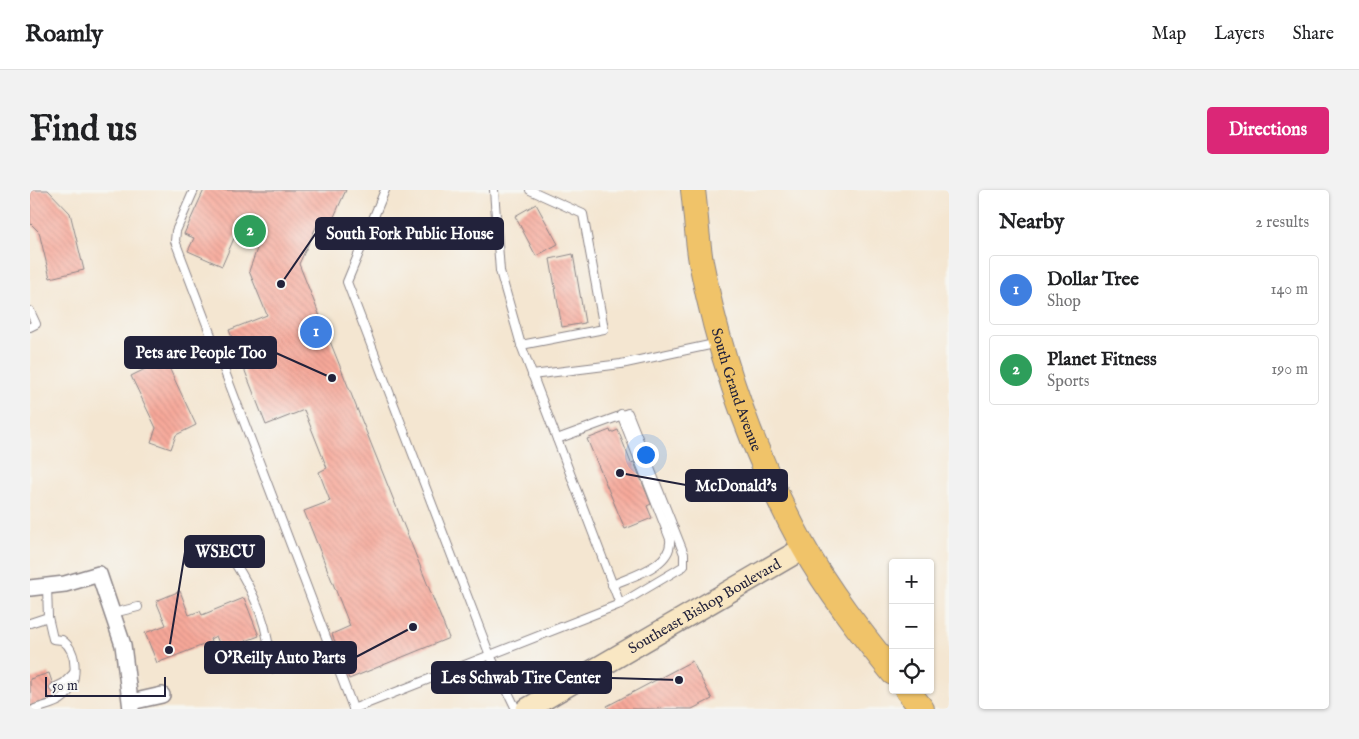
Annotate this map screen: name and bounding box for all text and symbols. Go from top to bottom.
text: Roamly [25,19,103,50]
text: Map [1152,23,1186,46]
text: Layers [1214,23,1265,46]
text: Share [1293,23,1334,46]
button: Directions [1207,107,1329,154]
text: Find us [30,108,137,153]
text: Nearby [999,209,1064,236]
pin: 2 [234,212,266,250]
text: 2 results [1255,213,1309,233]
callout: South Fork Public House [316,218,503,249]
text: South Fork Public House [326,225,494,245]
text: Dollar Tree [1047,268,1139,292]
text: 1 [1013,280,1019,300]
text: 140 m [1270,280,1308,300]
text: Shop [1047,292,1081,312]
pin: 1 [300,313,332,351]
street label: South Grand Avenue [707,326,766,454]
callout: Pets are People Too [125,337,276,368]
text: Pets are People Too [136,344,267,364]
text: Planet Fitness [1047,348,1157,372]
text: 2 [1012,360,1020,380]
text: 190 m [1271,360,1308,380]
text: Sports [1047,372,1089,392]
your location [633,442,659,468]
callout: McDonald's [686,470,787,501]
text: McDonald's [695,477,777,497]
callout: WSECU [185,536,264,567]
text: WSECU [194,543,255,563]
street label: Southeast Bishop Boulevard [625,554,785,658]
map controls [889,559,934,694]
button: + [889,559,934,604]
button: − [889,604,934,649]
callout: O'Reilly Auto Parts [205,642,356,673]
text: O'Reilly Auto Parts [214,649,346,669]
button: locate [889,649,934,694]
callout: Les Schwab Tire Center [432,662,611,693]
text: Les Schwab Tire Center [441,669,601,689]
scale bar [45,674,166,697]
text: 50 m [52,677,78,695]

